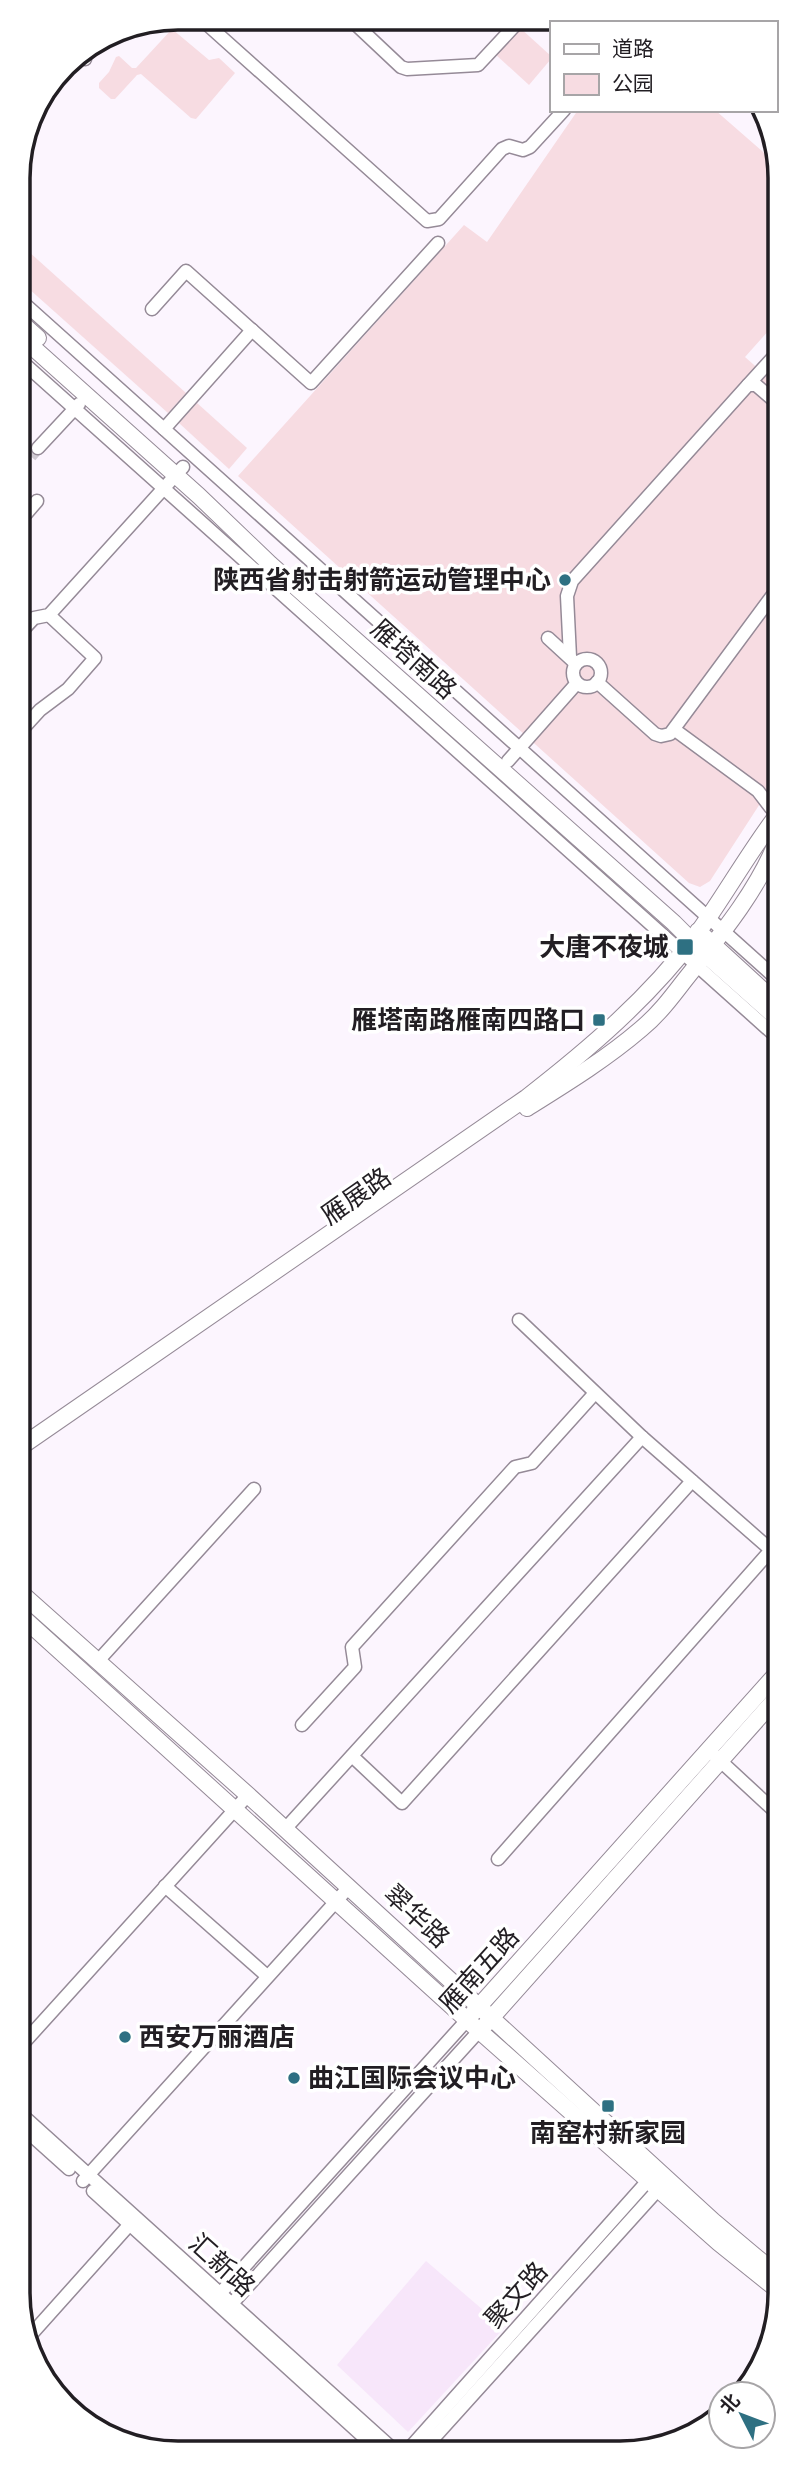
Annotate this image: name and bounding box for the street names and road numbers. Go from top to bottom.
street label: 雁塔南路 [364,612,464,706]
street label: 雁展路 [314,1160,398,1232]
street label: 翠华路 [377,1877,457,1955]
street label: 雁南五路 [432,1920,526,2020]
street label: 汇新路 [182,2226,262,2304]
street label: 聚文路 [477,2255,555,2335]

